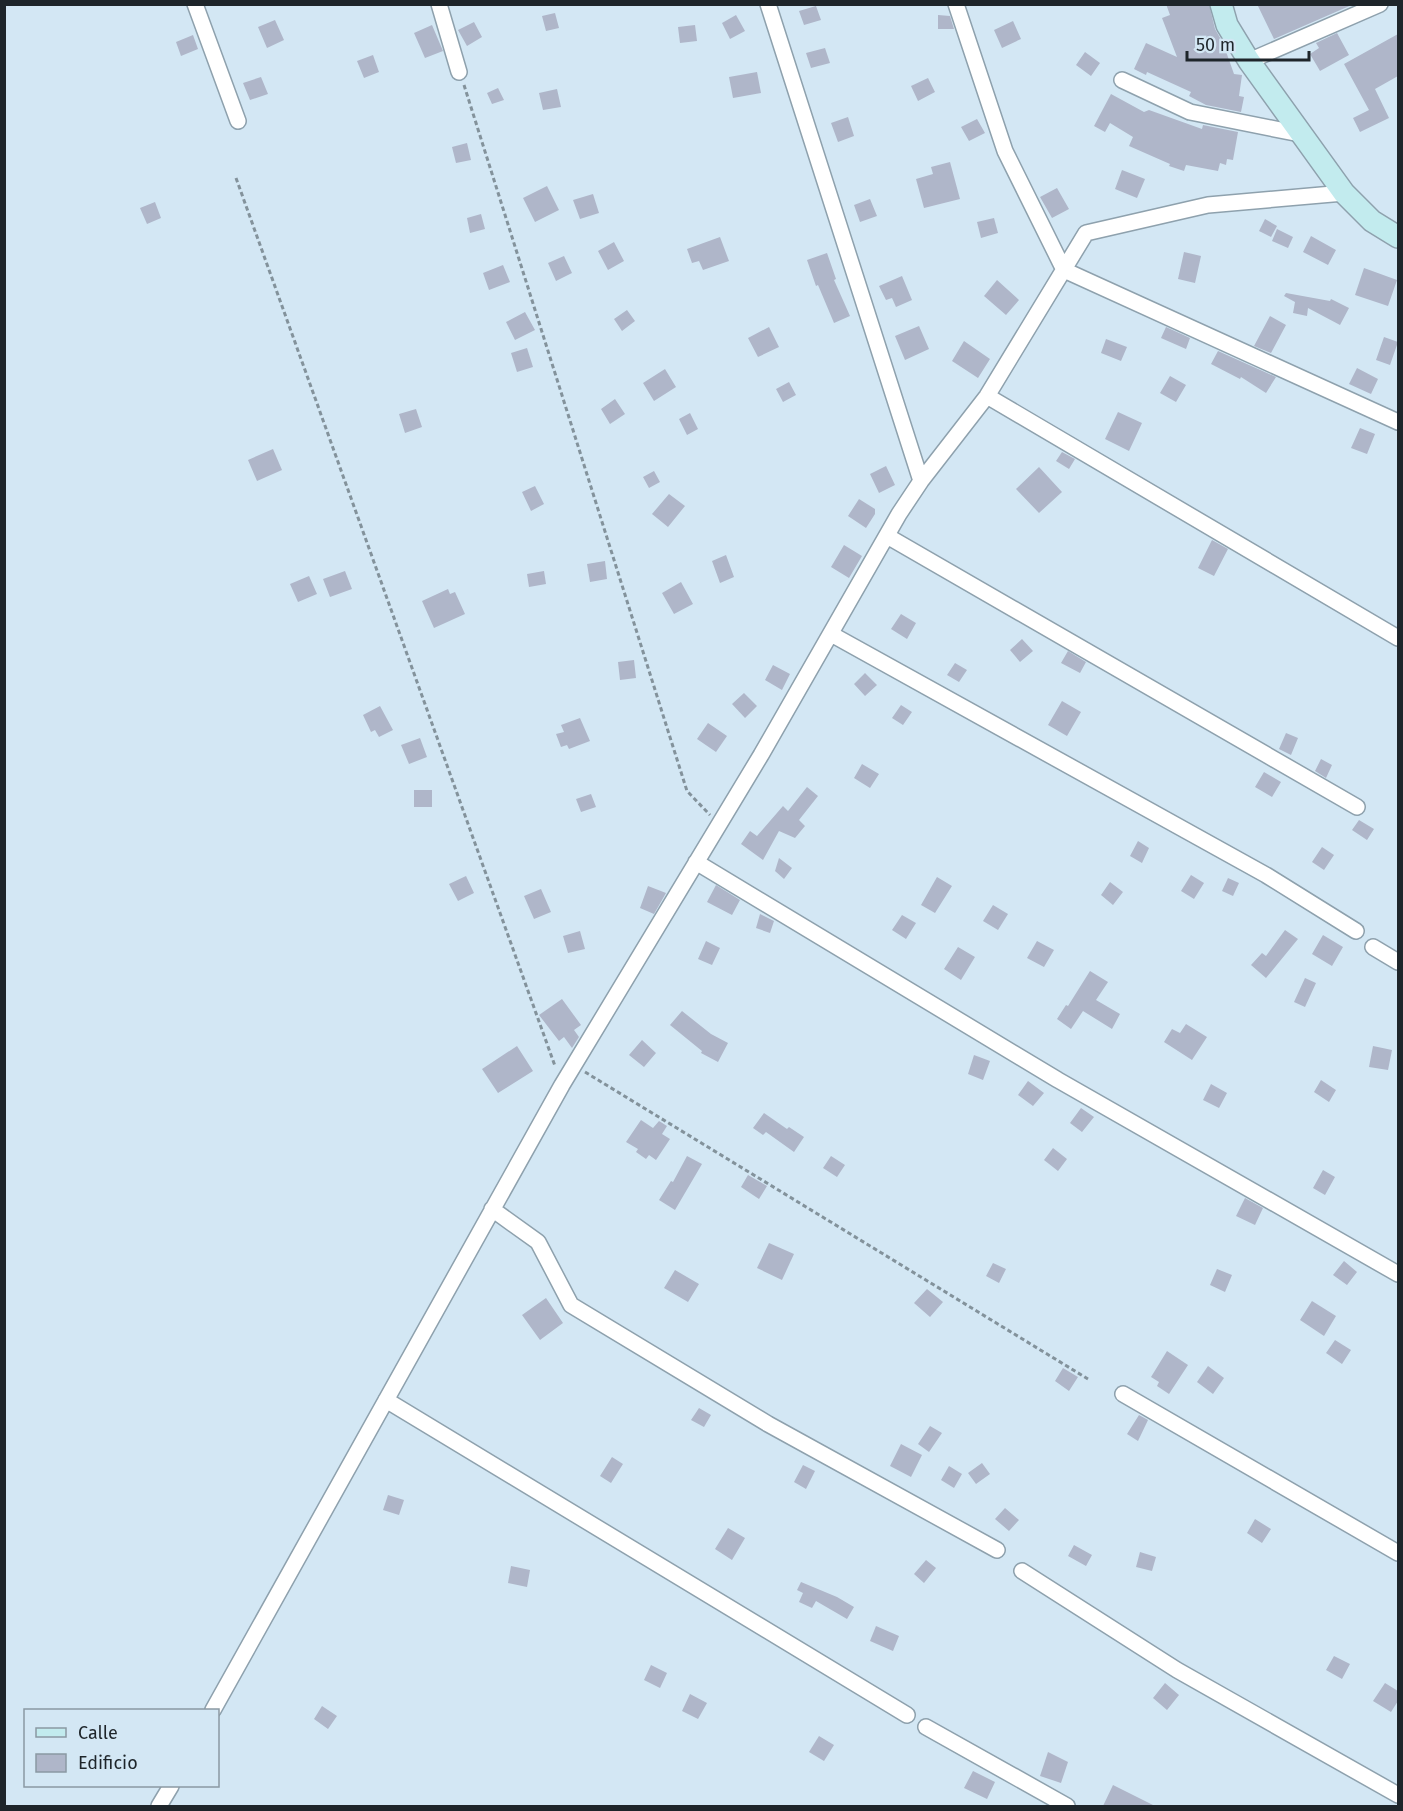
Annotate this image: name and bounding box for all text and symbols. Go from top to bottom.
scale bar [1187,24,1308,62]
text: 50 m [1196,34,1235,56]
legend [24,1709,219,1787]
text: Calle [78,1722,118,1744]
text: Edificio [78,1752,138,1774]

